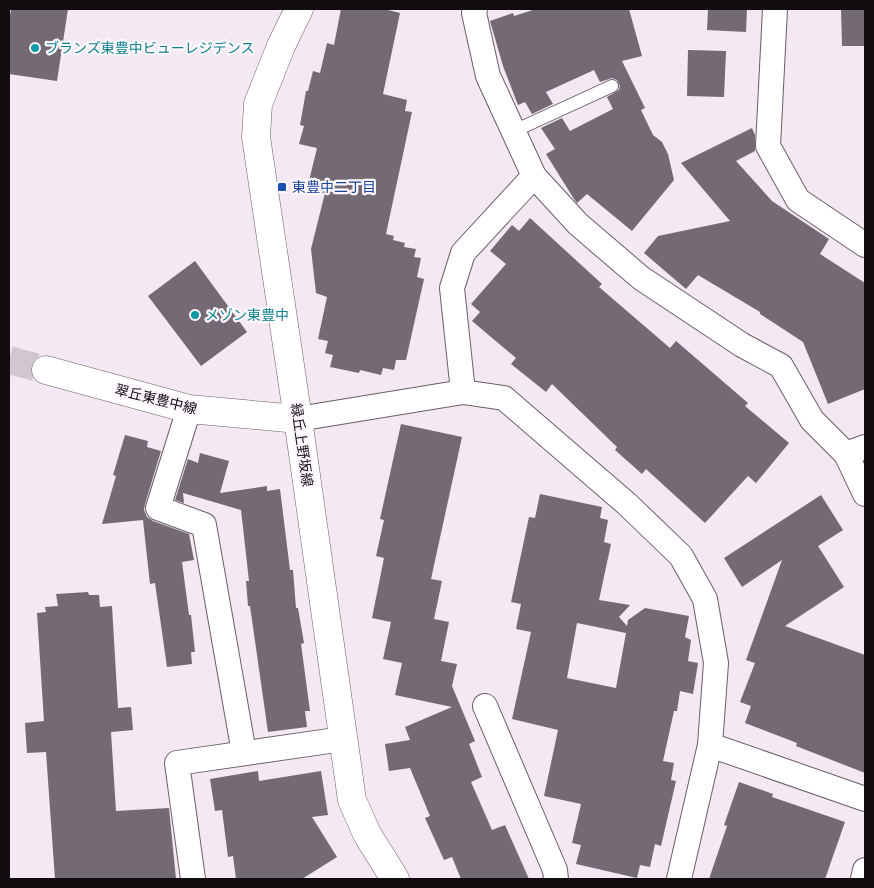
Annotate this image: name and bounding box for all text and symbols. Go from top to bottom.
place label: ブランズ東豊中ビューレジデンス [45,39,254,57]
marker: ブランズ東豊中ビューレジデンス [29,42,41,54]
place label: 東豊中二丁目 [292,178,376,196]
marker: 東豊中二丁目 [276,181,288,193]
place label: メゾン東豊中 [205,306,289,324]
marker: メゾン東豊中 [189,309,201,321]
street label: 翠丘東豊中線 [113,380,199,418]
street label: 緑丘上野坂線 [287,402,317,488]

